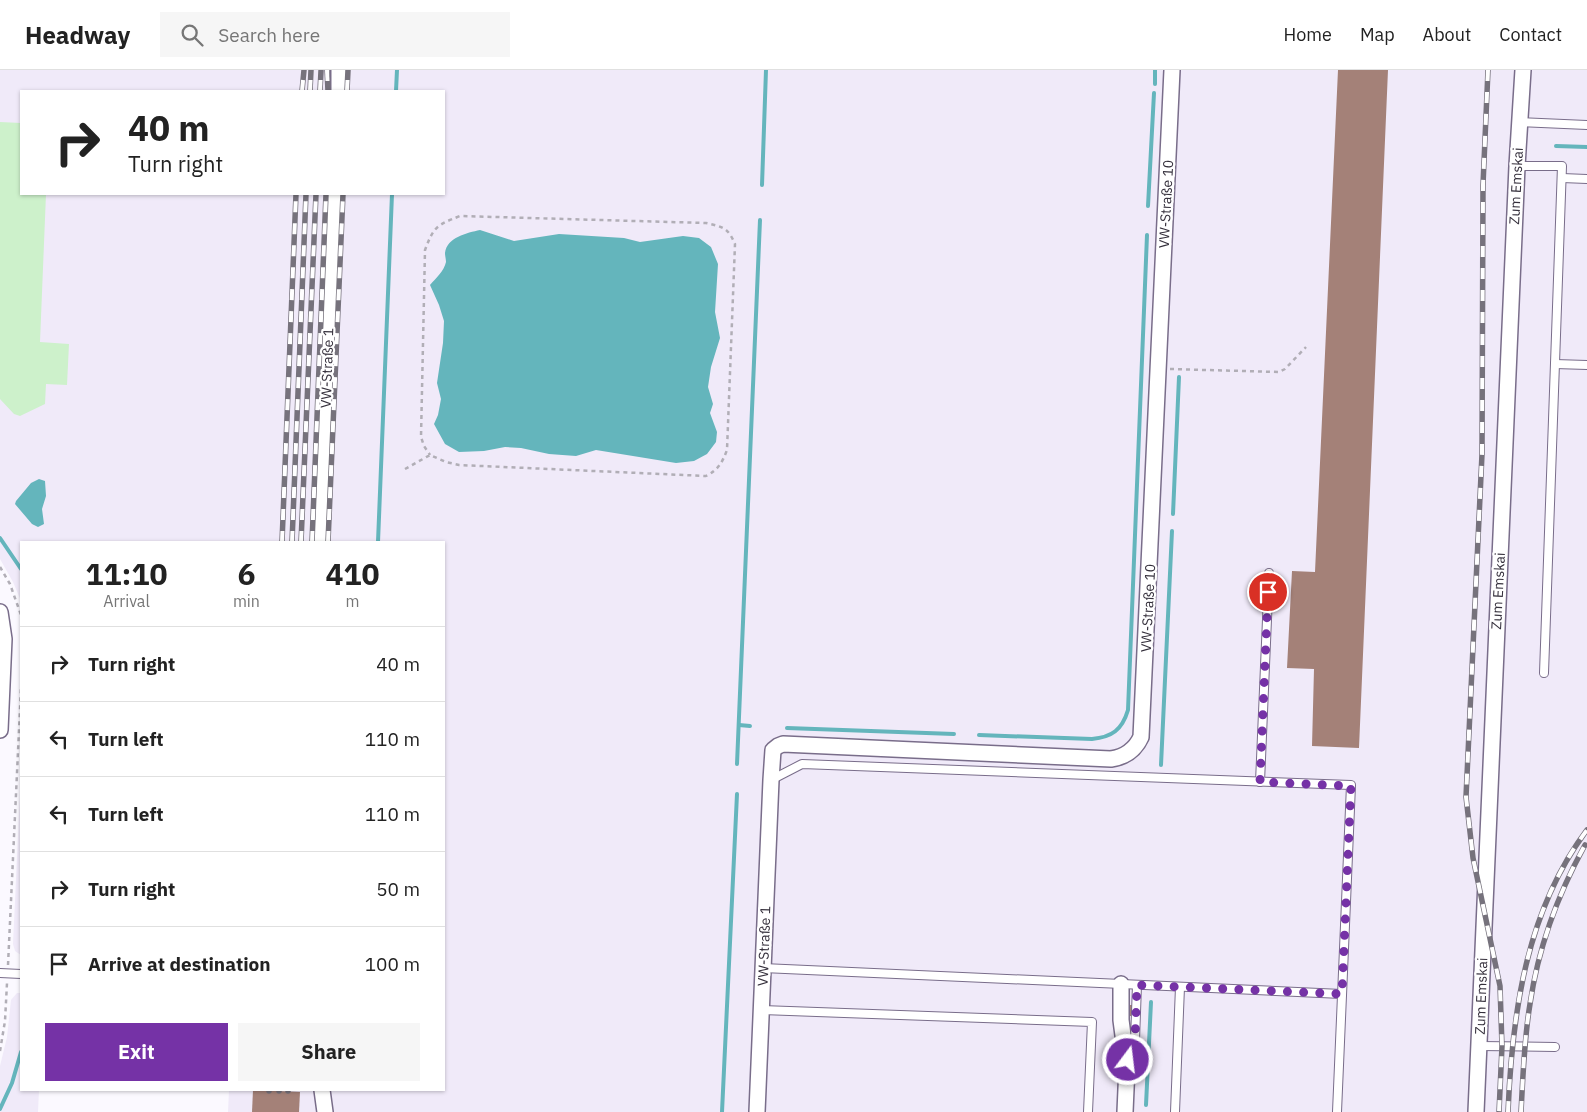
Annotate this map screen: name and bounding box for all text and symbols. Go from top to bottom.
search box [160,12,510,57]
text: Headway [25,19,130,51]
icon: search [178,21,206,49]
text: Search here [218,23,320,47]
text: Home [1284,23,1332,46]
text: Map [1360,23,1395,46]
text: About [1423,23,1471,46]
text: Contact [1499,23,1562,46]
text: 40 m [128,105,210,151]
icon: right [45,110,110,175]
street label: Zum Emskai [1505,147,1527,225]
text: Turn right [128,149,223,178]
street label: VW-Straße 10 [1155,159,1177,249]
street label: VW-Straße 1 [317,328,337,408]
street label: Zum Emskai [1487,552,1509,630]
text: 11:10 [86,554,167,593]
text: 6 [237,554,255,593]
text: 410 [325,554,379,593]
street label: VW-Straße 10 [1137,563,1159,653]
pin [1247,571,1289,613]
icon: arrive [1254,578,1282,606]
text: Arrival [103,591,150,611]
text: min [233,591,260,611]
text: m [345,591,359,611]
icon: right [45,650,73,678]
text: Turn right [88,652,175,676]
text: 40 m [376,652,420,676]
icon: left [45,725,73,753]
text: Turn left [88,727,164,751]
text: 110 m [365,727,420,751]
icon: left [45,800,73,828]
text: Turn left [88,802,164,826]
text: 110 m [365,802,420,826]
icon: right [45,875,73,903]
text: Turn right [88,877,175,901]
text: 50 m [376,877,420,901]
street label: VW-Straße 1 [754,906,774,986]
icon: arrive [45,950,73,978]
text: Arrive at destination [88,952,271,976]
text: 100 m [365,952,420,976]
street label: Zum Emskai [1471,957,1491,1035]
button: Exit [45,1023,228,1081]
button: Share [238,1023,420,1081]
position arrow [1101,1033,1153,1085]

